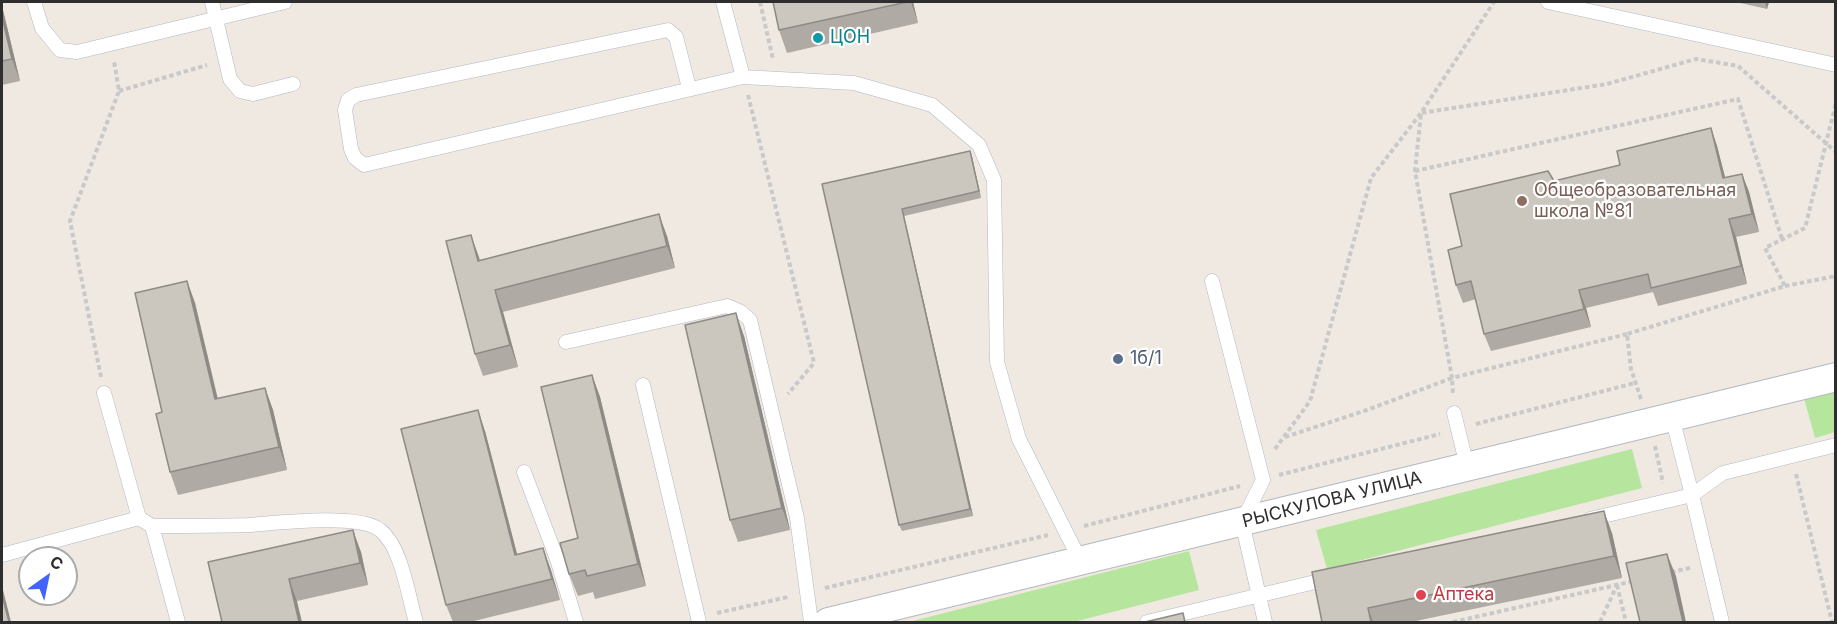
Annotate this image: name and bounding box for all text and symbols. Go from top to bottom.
place label: ЦОН [830,27,870,49]
marker: ЦОН [811,31,825,45]
place label: Общеобразовательная школа №81 [1534,180,1736,222]
marker: Общеобразовательная школа №81 [1515,194,1529,208]
place label: 1б/1 [1130,348,1162,370]
marker: 1б/1 [1111,352,1125,366]
street label: РЫСКУЛОВА УЛИЦА [1240,467,1424,533]
north arrow [18,546,78,606]
text: С [46,551,67,574]
place label: Аптека [1433,584,1494,606]
marker: Аптека [1414,588,1428,602]

